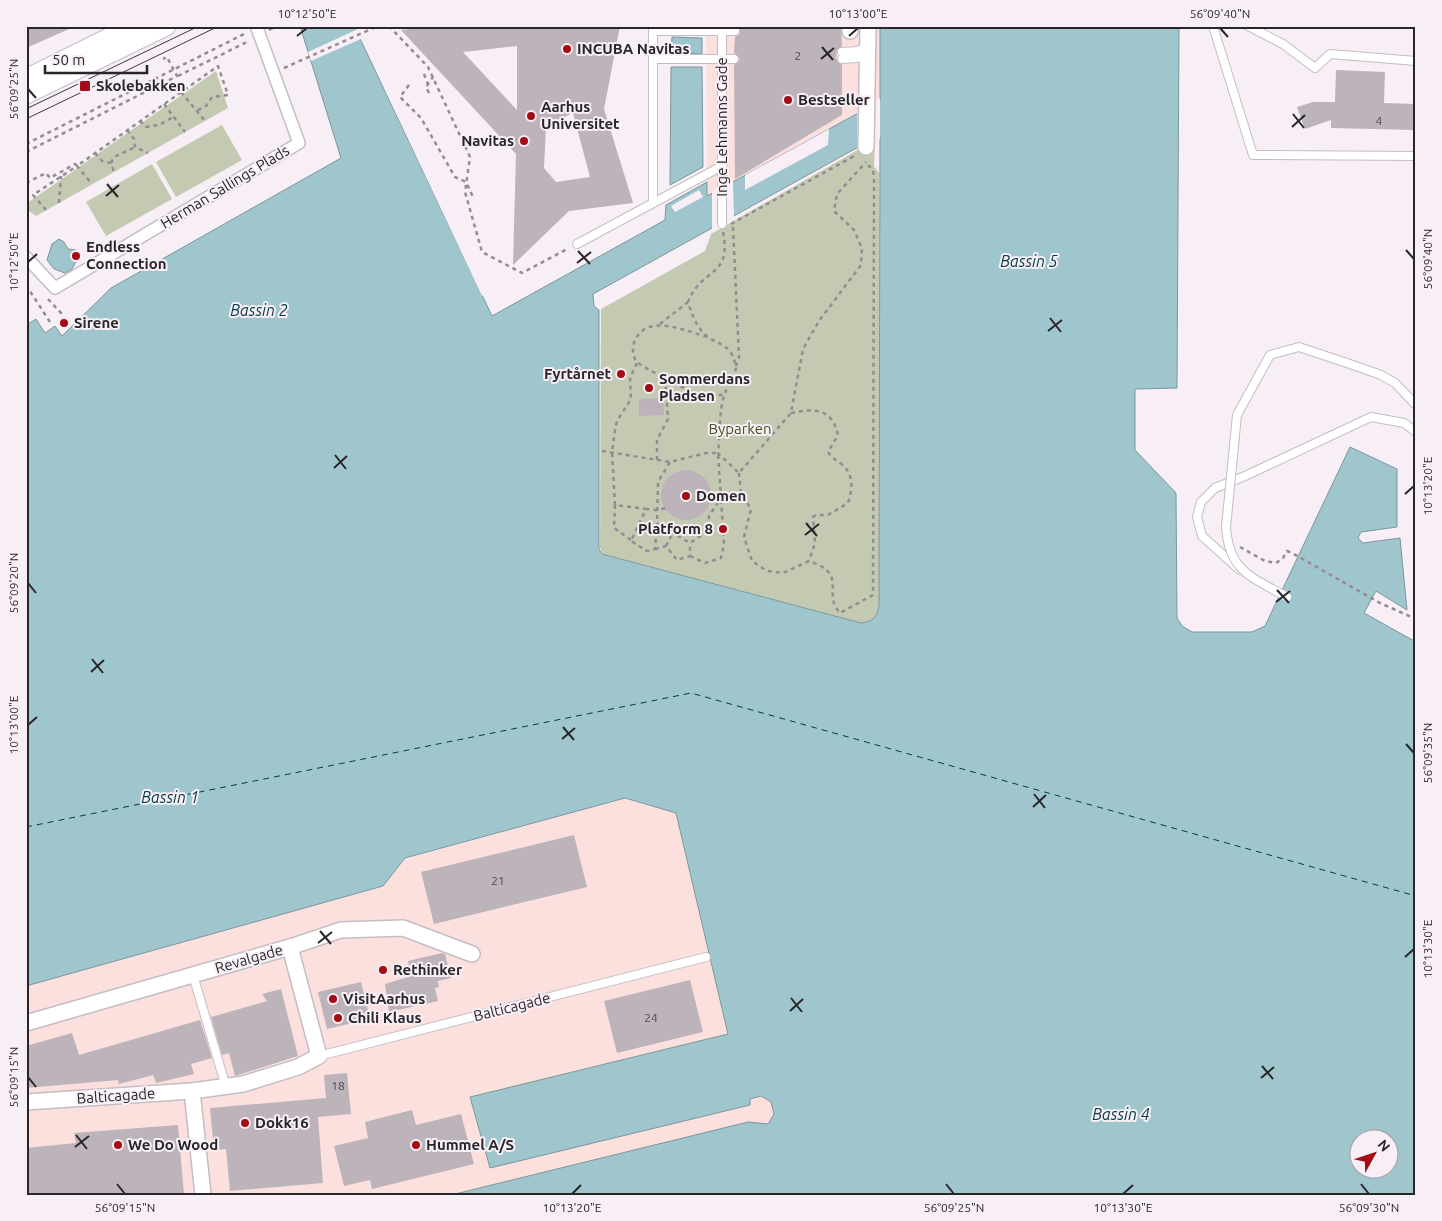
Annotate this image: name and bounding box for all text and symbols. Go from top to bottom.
text: 10°12'50"E [278,7,337,20]
text: 10°13'00"E [829,7,888,20]
text: 56°09'40"N [1190,7,1250,20]
place label: INCUBA Navitas [577,40,690,57]
scale bar [45,42,148,74]
marker: INCUBA Navitas [561,43,573,55]
house number: 2 [795,49,801,62]
text: 50 m [52,51,85,68]
street label: Inge Lehmanns Gade [713,57,730,197]
text: 56°09'25"N [7,59,20,119]
place label: Skolebakken [96,77,186,94]
marker: Skolebakken [78,79,92,93]
place label: Bestseller [798,91,871,108]
marker: Bestseller [782,94,794,106]
place label: Aarhus Universitet [541,98,620,132]
marker: Aarhus Universitet [525,110,537,122]
house number: 4 [1376,114,1383,127]
place label: Navitas [461,132,514,149]
marker: Navitas [518,135,530,147]
street label: Herman Sallings Plads [157,141,292,232]
text: 56°09'40"N [1421,229,1434,289]
text: 10°12'50"E [7,232,20,291]
place label: Endless Connection [86,238,166,272]
marker: Endless Connection [70,250,82,262]
water label: Bassin 5 [1000,252,1058,270]
water label: Bassin 2 [230,301,288,319]
place label: Sirene [74,314,119,331]
marker: Sirene [58,317,70,329]
place label: Fyrtårnet [544,365,612,382]
marker: Fyrtårnet [615,368,627,380]
place label: Sommerdans Pladsen [659,370,750,404]
marker: Sommerdans Pladsen [643,382,655,394]
park label: Byparken [708,420,772,437]
text: 10°13'20"E [1421,456,1434,515]
place label: Domen [696,487,746,504]
marker: Domen [680,490,692,502]
place label: Platform 8 [638,520,713,537]
marker: Platform 8 [717,523,729,535]
text: 56°09'20"N [7,553,20,613]
text: 10°13'00"E [7,695,20,754]
text: 56°09'35"N [1421,723,1434,783]
water label: Bassin 1 [141,788,199,806]
house number: 21 [491,874,505,887]
text: 10°13'30"E [1421,919,1434,978]
street label: Revalgade [213,941,285,976]
place label: Rethinker [393,961,463,978]
marker: Rethinker [377,964,389,976]
street label: Balticagade [472,989,552,1024]
place label: VisitAarhus [343,990,425,1007]
marker: VisitAarhus [327,993,339,1005]
place label: Chili Klaus [348,1009,422,1026]
house number: 24 [644,1011,658,1024]
marker: Chili Klaus [332,1012,344,1024]
text: 56°09'15"N [7,1047,20,1107]
house number: 18 [331,1079,345,1092]
street label: Balticagade [76,1084,156,1107]
water label: Bassin 4 [1092,1105,1150,1123]
place label: Dokk16 [255,1114,309,1131]
marker: Dokk16 [239,1117,251,1129]
north arrow [1350,1128,1400,1178]
place label: We Do Wood [128,1136,218,1153]
place label: Hummel A/S [426,1136,514,1153]
text: N [1374,1136,1393,1155]
marker: We Do Wood [112,1139,124,1151]
marker: Hummel A/S [410,1139,422,1151]
text: 56°09'15"N [95,1201,155,1214]
text: 10°13'20"E [543,1201,602,1214]
text: 56°09'25"N [924,1201,984,1214]
text: 10°13'30"E [1094,1201,1153,1214]
text: 56°09'30"N [1339,1201,1399,1214]

